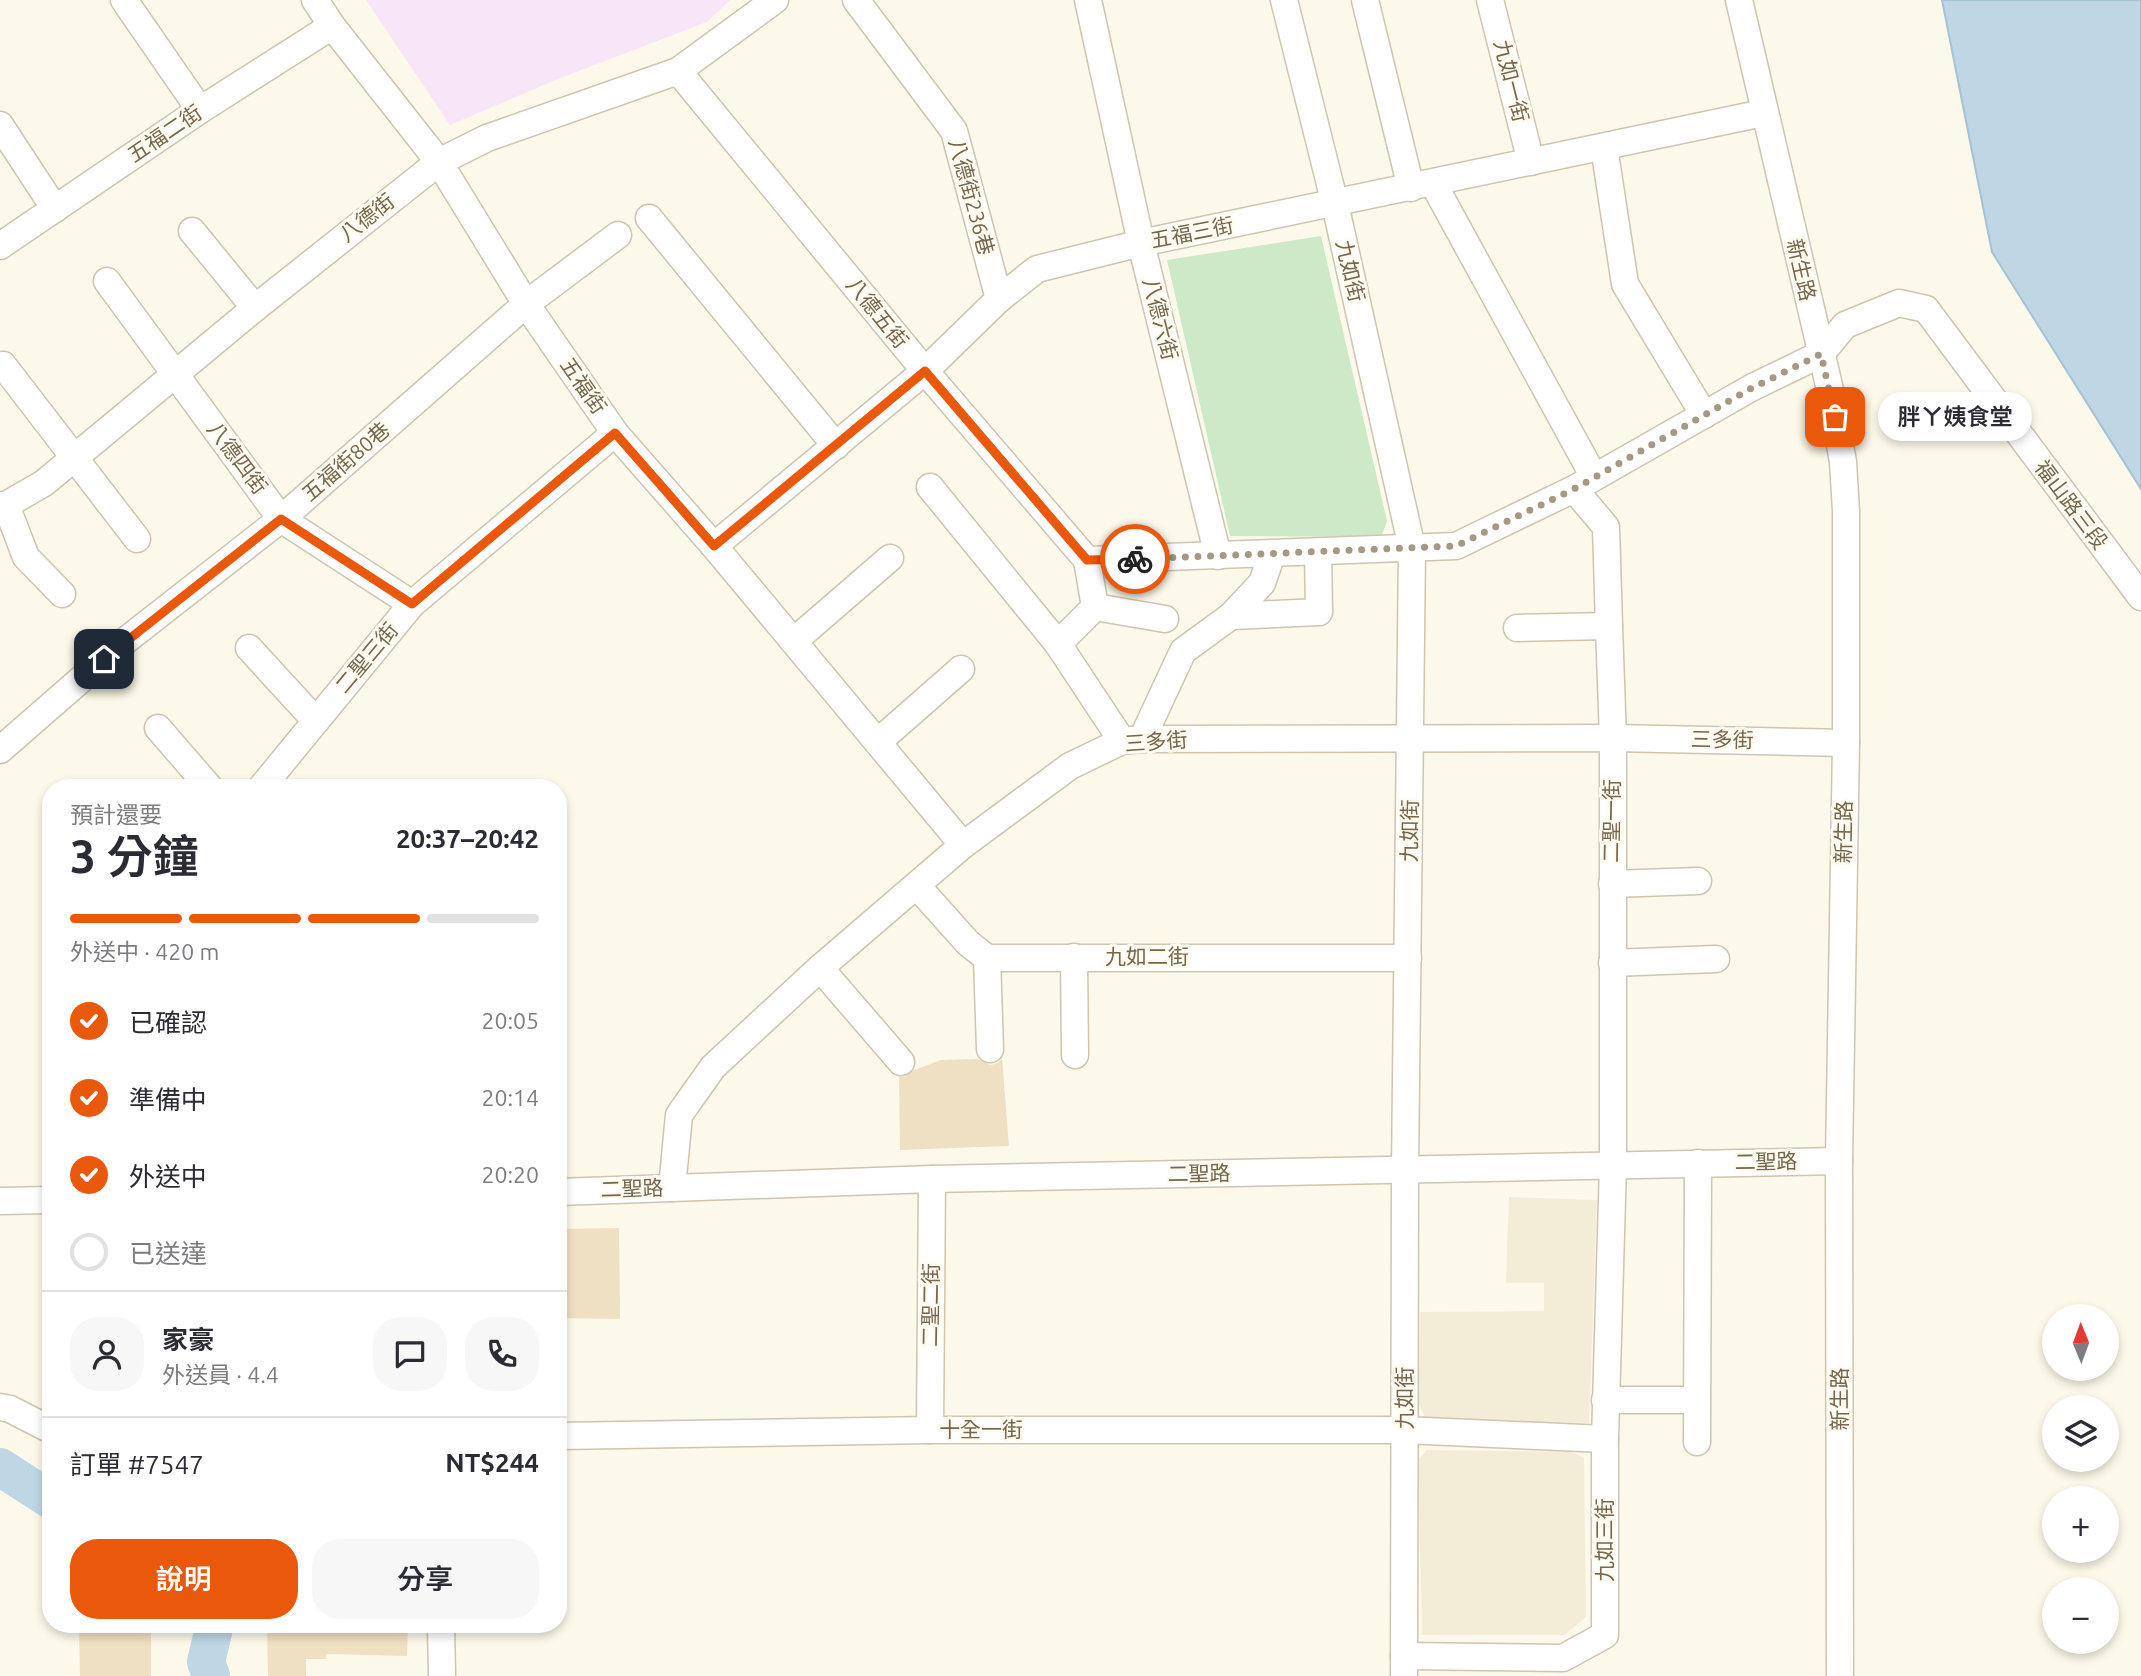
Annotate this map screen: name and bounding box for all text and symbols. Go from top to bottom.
street label: 九如一街 [1490,37,1534,124]
street label: 五福二街 [123,100,206,167]
street label: 八德街236巷 [945,136,999,258]
street label: 八德街 [334,188,399,246]
street label: 五福三街 [1148,212,1235,252]
street label: 新生路 [1783,236,1821,303]
street label: 九如街 [1332,237,1370,304]
street label: 八德五街 [842,272,914,353]
street label: 八德六街 [1139,275,1183,362]
street label: 五福街 [556,353,612,418]
pin [1805,387,1865,447]
callout: 胖ㄚ姨食堂 [1877,392,2031,442]
icon: bag [1816,398,1854,436]
text: 胖ㄚ姨食堂 [1898,404,2013,429]
street label: 八德四街 [203,417,273,498]
street label: 五福街80巷 [297,417,394,506]
street label: 福山路三段 [2031,455,2113,554]
courier [1100,524,1170,594]
icon: bike [1116,540,1154,578]
street label: 二聖三街 [330,617,402,697]
pin [74,629,134,689]
icon: home [85,640,123,678]
street label: 三多街 [1690,726,1754,752]
street label: 三多街 [1124,727,1188,755]
street label: 二聖一街 [1598,779,1624,863]
street label: 九如街 [1396,799,1422,863]
street label: 新生路 [1830,800,1856,864]
text: 預計還要 [70,802,162,827]
text: 20:37–20:42 [396,824,539,853]
text: 3 分鐘 [70,830,199,882]
text: 外送中 · 420 m [70,939,219,964]
street label: 九如二街 [1105,944,1189,968]
icon: check [70,1002,108,1040]
text: 已確認 [129,1008,207,1037]
text: 20:05 [481,1008,539,1033]
icon: check [70,1079,108,1117]
text: 準備中 [129,1085,207,1114]
text: 20:14 [481,1085,539,1110]
street label: 二聖路 [1734,1148,1798,1174]
icon: check [70,1156,108,1194]
street label: 二聖路 [1167,1160,1231,1186]
text: 外送中 [129,1162,207,1191]
text: 20:20 [481,1162,539,1187]
street label: 二聖路 [600,1175,664,1201]
text: 已送達 [129,1239,207,1268]
street label: 二聖二街 [917,1263,943,1347]
north arrow [2042,1304,2119,1381]
map controls [2042,1304,2119,1654]
button: person [70,1317,144,1391]
button: chat [373,1317,447,1391]
button: phone [465,1317,539,1391]
text: 家豪 [162,1325,214,1354]
text: 外送員 · 4.4 [162,1362,279,1387]
street label: 九如街 [1392,1367,1416,1430]
street label: 新生路 [1827,1368,1851,1431]
button: layers [2042,1395,2119,1472]
street label: 十全一街 [939,1417,1023,1441]
text: NT$244 [445,1448,539,1477]
text: 訂單 #7547 [70,1450,204,1479]
button: + [2042,1486,2119,1563]
street label: 九如三街 [1592,1498,1616,1582]
button: 說明 [70,1539,298,1619]
button: 分享 [312,1539,539,1619]
button: − [2042,1577,2119,1654]

